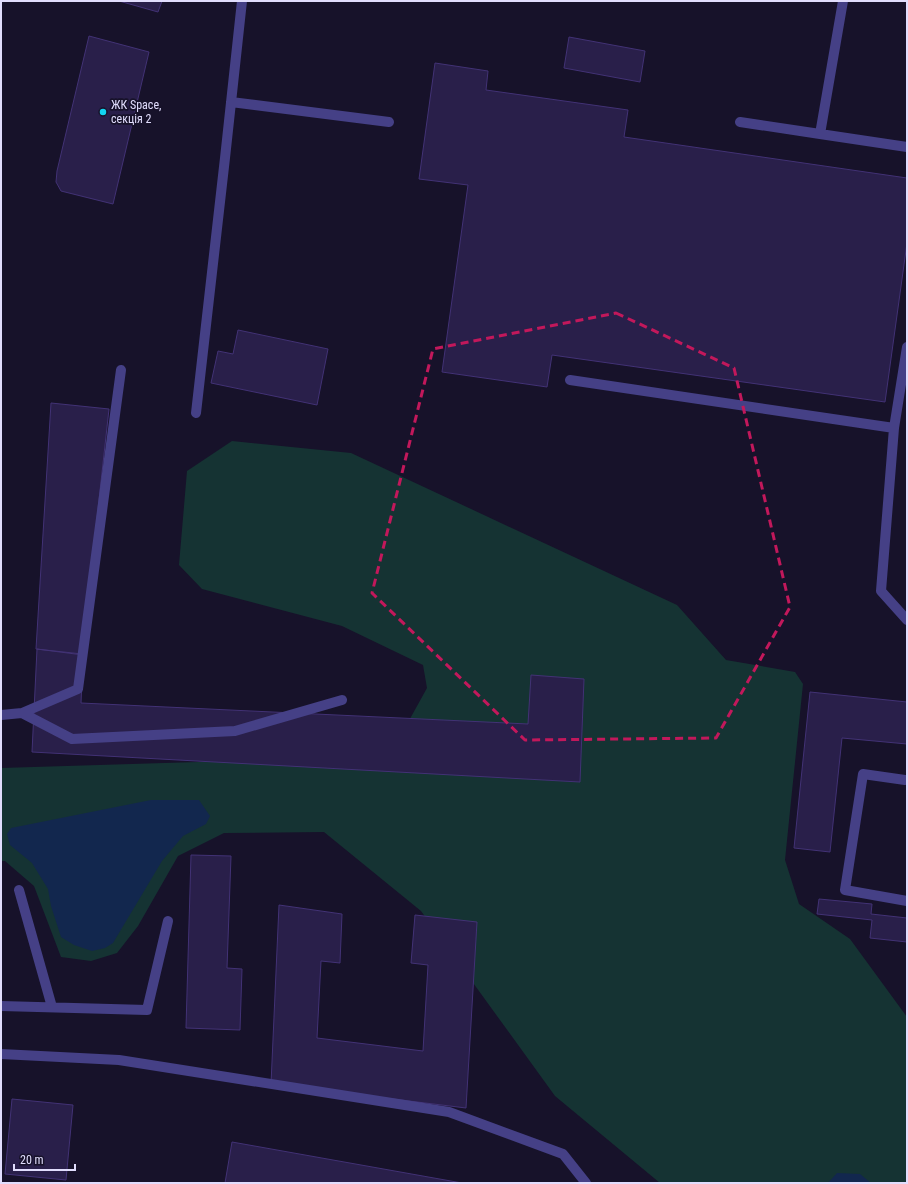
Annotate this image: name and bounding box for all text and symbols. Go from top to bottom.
place label: ЖК Space, секція 2 [111,98,161,126]
marker: ЖК Space, секція 2 [98,107,108,117]
scale bar [14,1146,75,1172]
text: 20 m [20,1153,44,1167]

